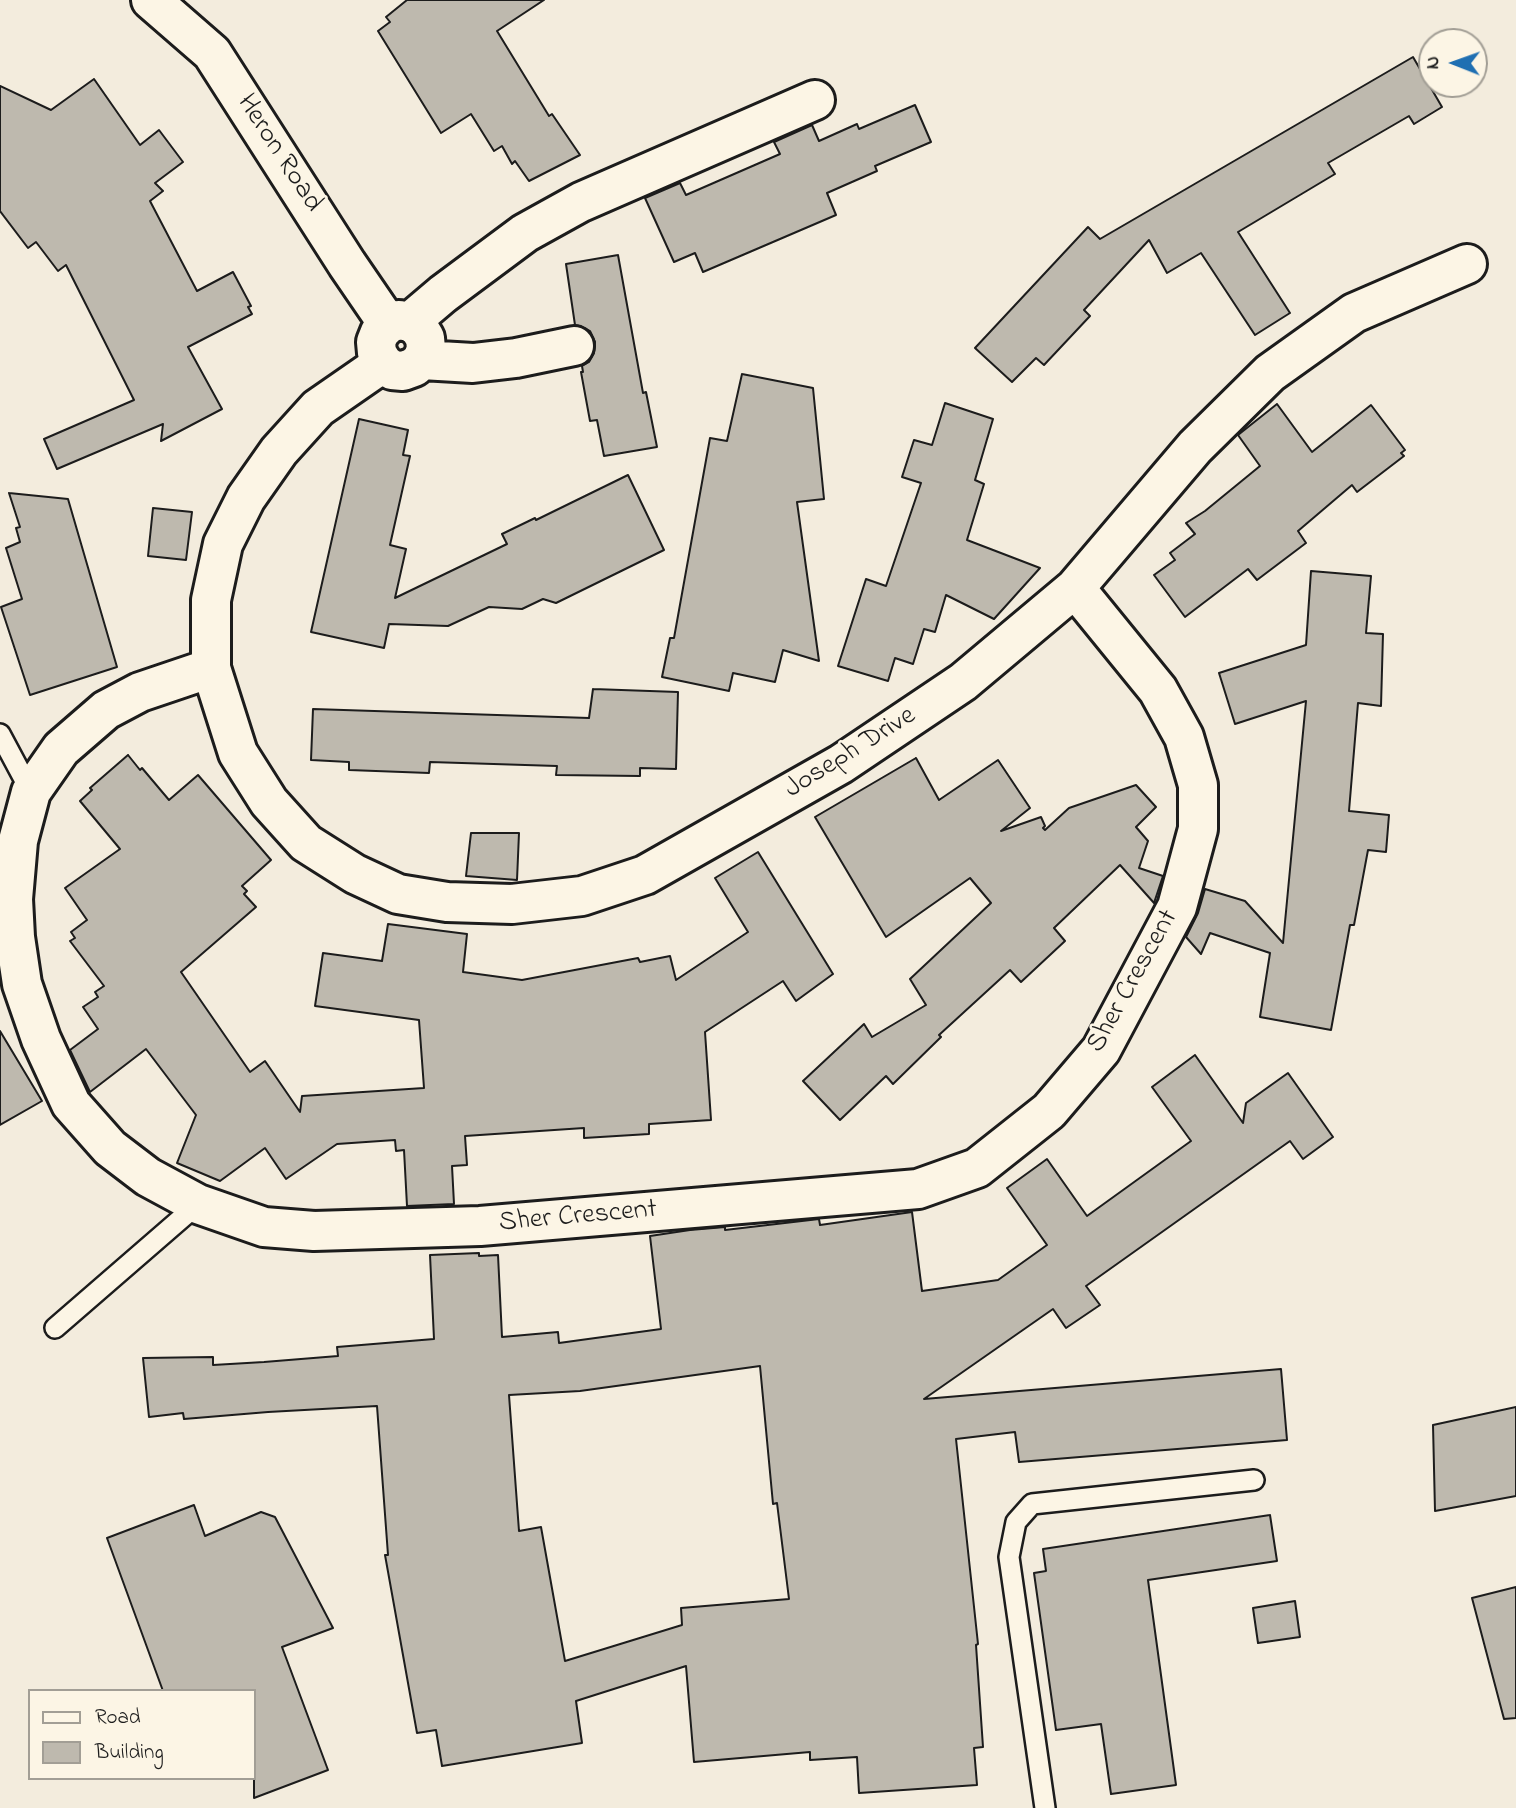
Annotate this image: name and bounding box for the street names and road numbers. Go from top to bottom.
street label: Heron Road [227,89,329,219]
street label: Joseph Drive [779,700,923,808]
street label: Sher Crescent [1081,905,1187,1059]
street label: Sher Crescent [498,1194,658,1242]

